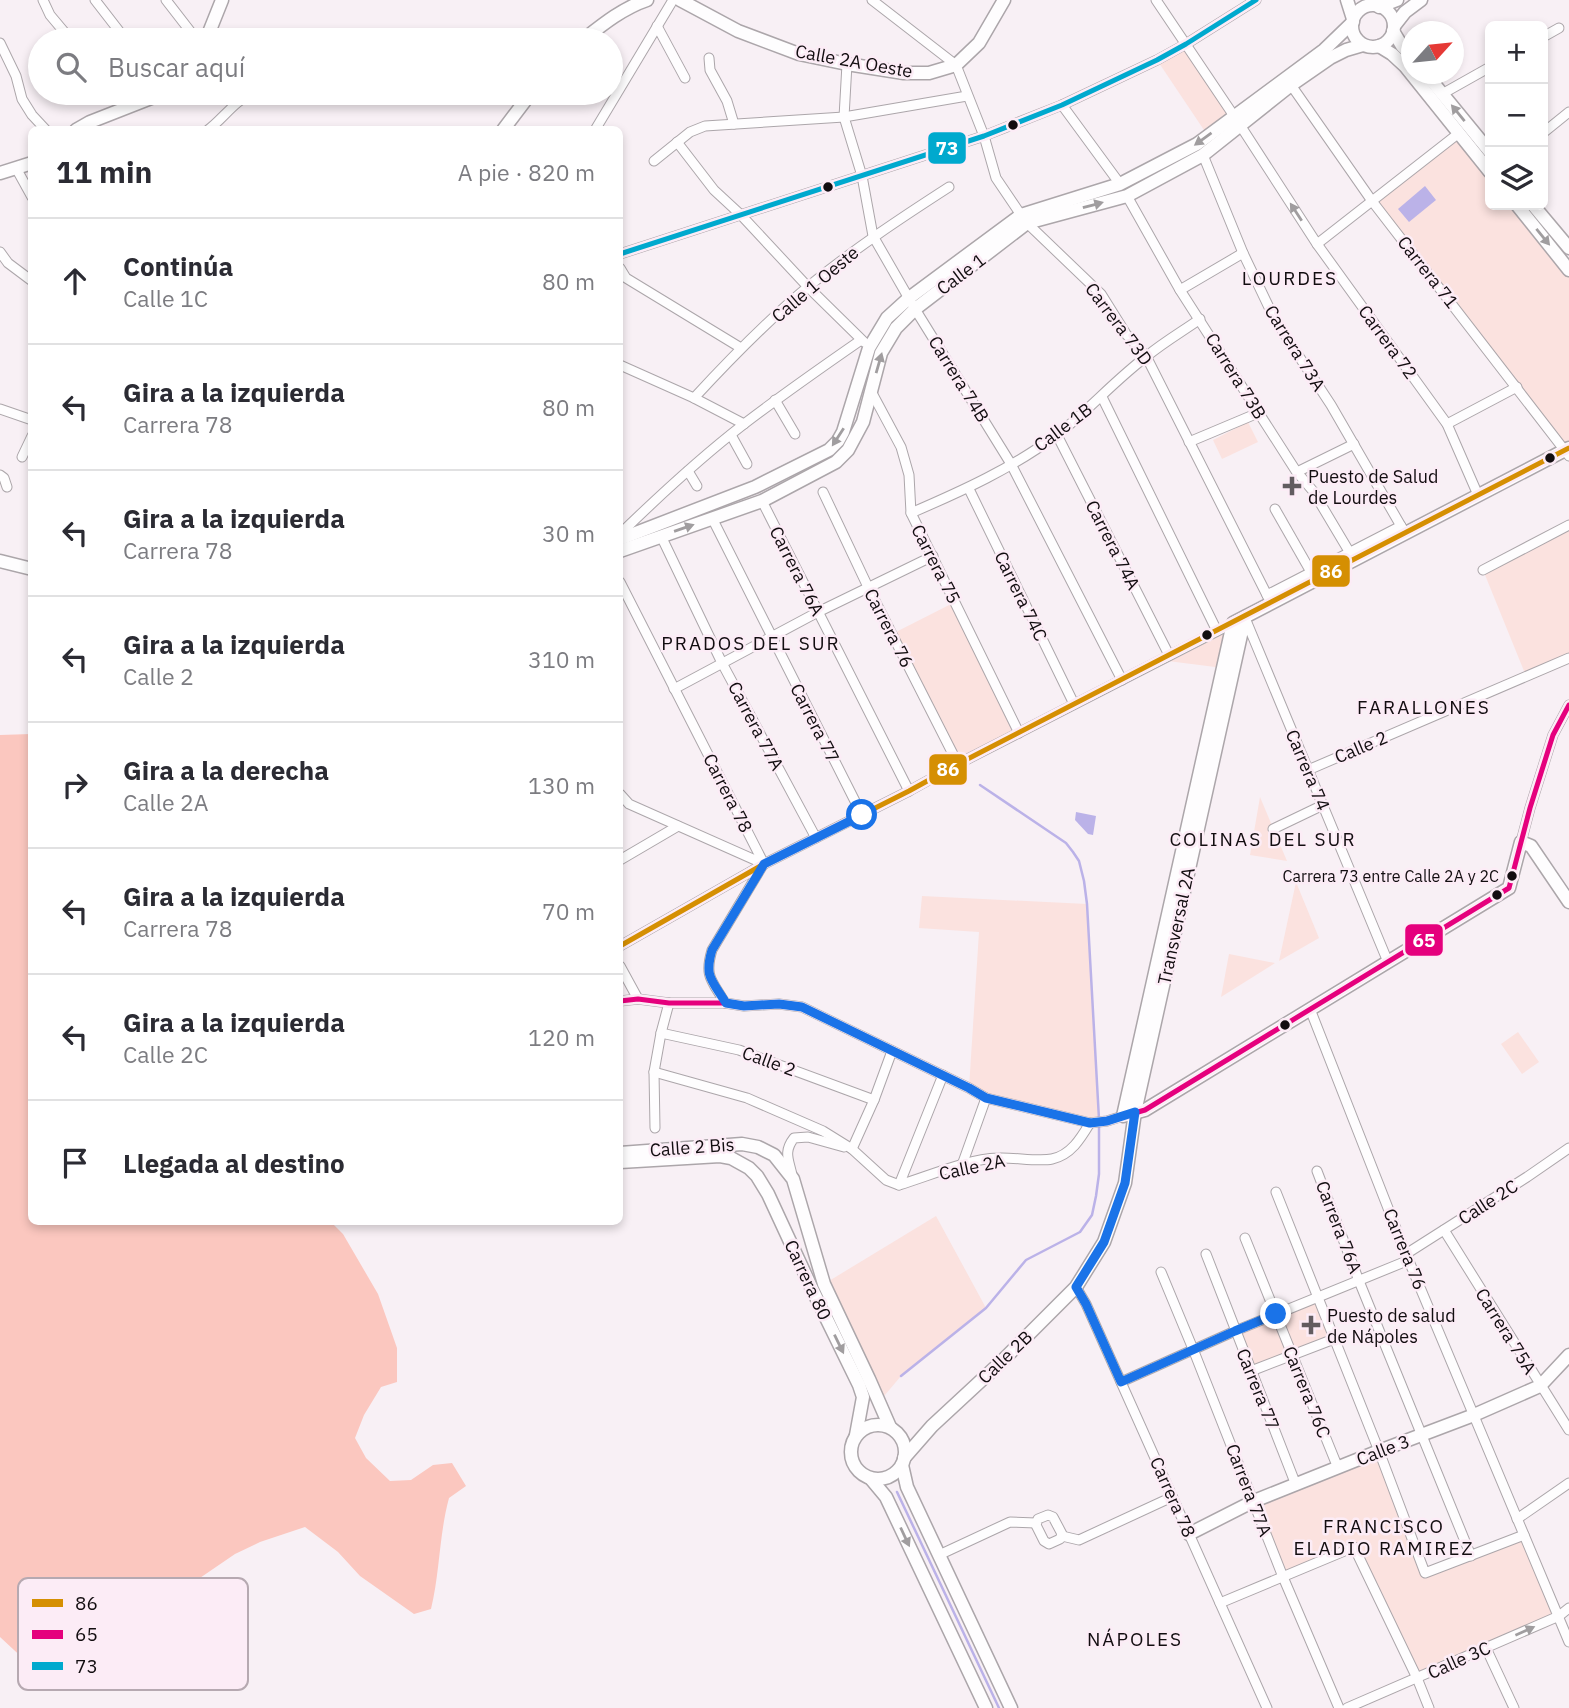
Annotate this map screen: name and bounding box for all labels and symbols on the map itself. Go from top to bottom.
north arrow [1401,21,1464,84]
street label: Calle 2A Oeste [794,39,915,83]
one-way arrow [1451,104,1466,121]
unlabelled marker [1006,118,1020,132]
line badge: 73 [927,131,967,165]
one-way arrow [1194,132,1212,146]
text: 73 [936,136,958,160]
unlabelled marker [821,180,835,194]
one-way arrow [1083,199,1105,210]
one-way arrow [1290,202,1303,222]
one-way arrow [1535,229,1550,246]
street label: Carrera 71 [1393,231,1463,313]
street label: Calle 1 Oeste [767,241,863,327]
street label: Calle 1 [932,248,990,300]
district label: LOURDES [1242,266,1338,290]
street label: Carrera 73D [1080,278,1158,370]
street label: Carrera 73A [1259,301,1331,396]
street label: Carrera 72 [1353,301,1423,383]
street label: Carrera 73B [1200,329,1272,423]
street label: Carrera 74B [923,332,995,426]
one-way arrow [874,352,884,373]
street label: Calle 1B [1029,398,1097,456]
one-way arrow [832,428,845,447]
unlabelled marker [1543,451,1557,465]
place label: Puesto de Salud de Lourdes [1308,465,1438,509]
marker: Puesto de Salud de Lourdes [1282,476,1302,496]
street label: Carrera 74A [1081,496,1146,594]
street label: Carrera 75 [906,521,966,607]
street label: Carrera 76A [765,522,830,620]
one-way arrow [673,523,694,534]
street label: Carrera 74C [989,547,1053,645]
line badge: 86 [1311,554,1351,588]
text: 86 [1320,559,1342,583]
street label: Carrera 76 [859,585,919,671]
unlabelled marker [1200,628,1214,642]
district label: PRADOS DEL SUR [661,631,841,655]
street label: Carrera 77A [723,678,789,775]
street label: Carrera 77 [785,680,845,766]
district label: FARALLONES [1357,695,1491,719]
street label: Carrera 74 [1281,726,1335,814]
street label: Calle 2 [1331,726,1391,768]
street label: Carrera 78 [698,750,758,836]
line badge: 86 [928,753,968,786]
text: 86 [937,757,959,781]
route start [846,799,877,830]
district label: COLINAS DEL SUR [1169,827,1357,851]
street label: Transversal 2A [1152,865,1200,987]
place label: Carrera 73 entre Calle 2A y 2C [1283,866,1499,886]
marker: Carrera 73 entre Calle 2A y 2C [1505,869,1519,883]
unlabelled marker [1490,888,1504,902]
line badge: 65 [1404,923,1444,957]
text: 65 [1413,928,1435,952]
unlabelled marker [1278,1018,1292,1032]
street label: Calle 2 [739,1041,799,1081]
street label: Calle 2 Bis [649,1133,735,1161]
street label: Calle 2A [937,1149,1008,1185]
street label: Calle 2C [1454,1174,1522,1230]
street label: Carrera 76A [1311,1177,1367,1277]
street label: Carrera 76 [1378,1205,1432,1293]
street label: Carrera 80 [779,1236,837,1324]
street label: Carrera 75A [1470,1284,1542,1379]
route end [1260,1298,1291,1329]
place label: Puesto de salud de Nápoles [1327,1304,1456,1348]
marker: Puesto de salud de Nápoles [1301,1315,1321,1335]
street label: Calle 2B [973,1325,1037,1389]
one-way arrow [834,1334,845,1354]
street label: Carrera 76C [1278,1343,1336,1441]
street label: Carrera 77 [1231,1345,1285,1433]
street label: Calle 3 [1353,1429,1413,1471]
street label: Carrera 77A [1221,1440,1277,1540]
street label: Carrera 78 [1145,1453,1201,1541]
district label: FRANCISCO ELADIO RAMIREZ [1293,1514,1475,1560]
one-way arrow [899,1527,911,1547]
legend [18,1578,248,1690]
text: 86 [75,1591,98,1615]
text: 65 [75,1622,98,1646]
one-way arrow [1515,1625,1535,1637]
district label: NÁPOLES [1087,1627,1183,1651]
street label: Calle 3C [1424,1636,1494,1684]
text: 73 [75,1654,98,1678]

